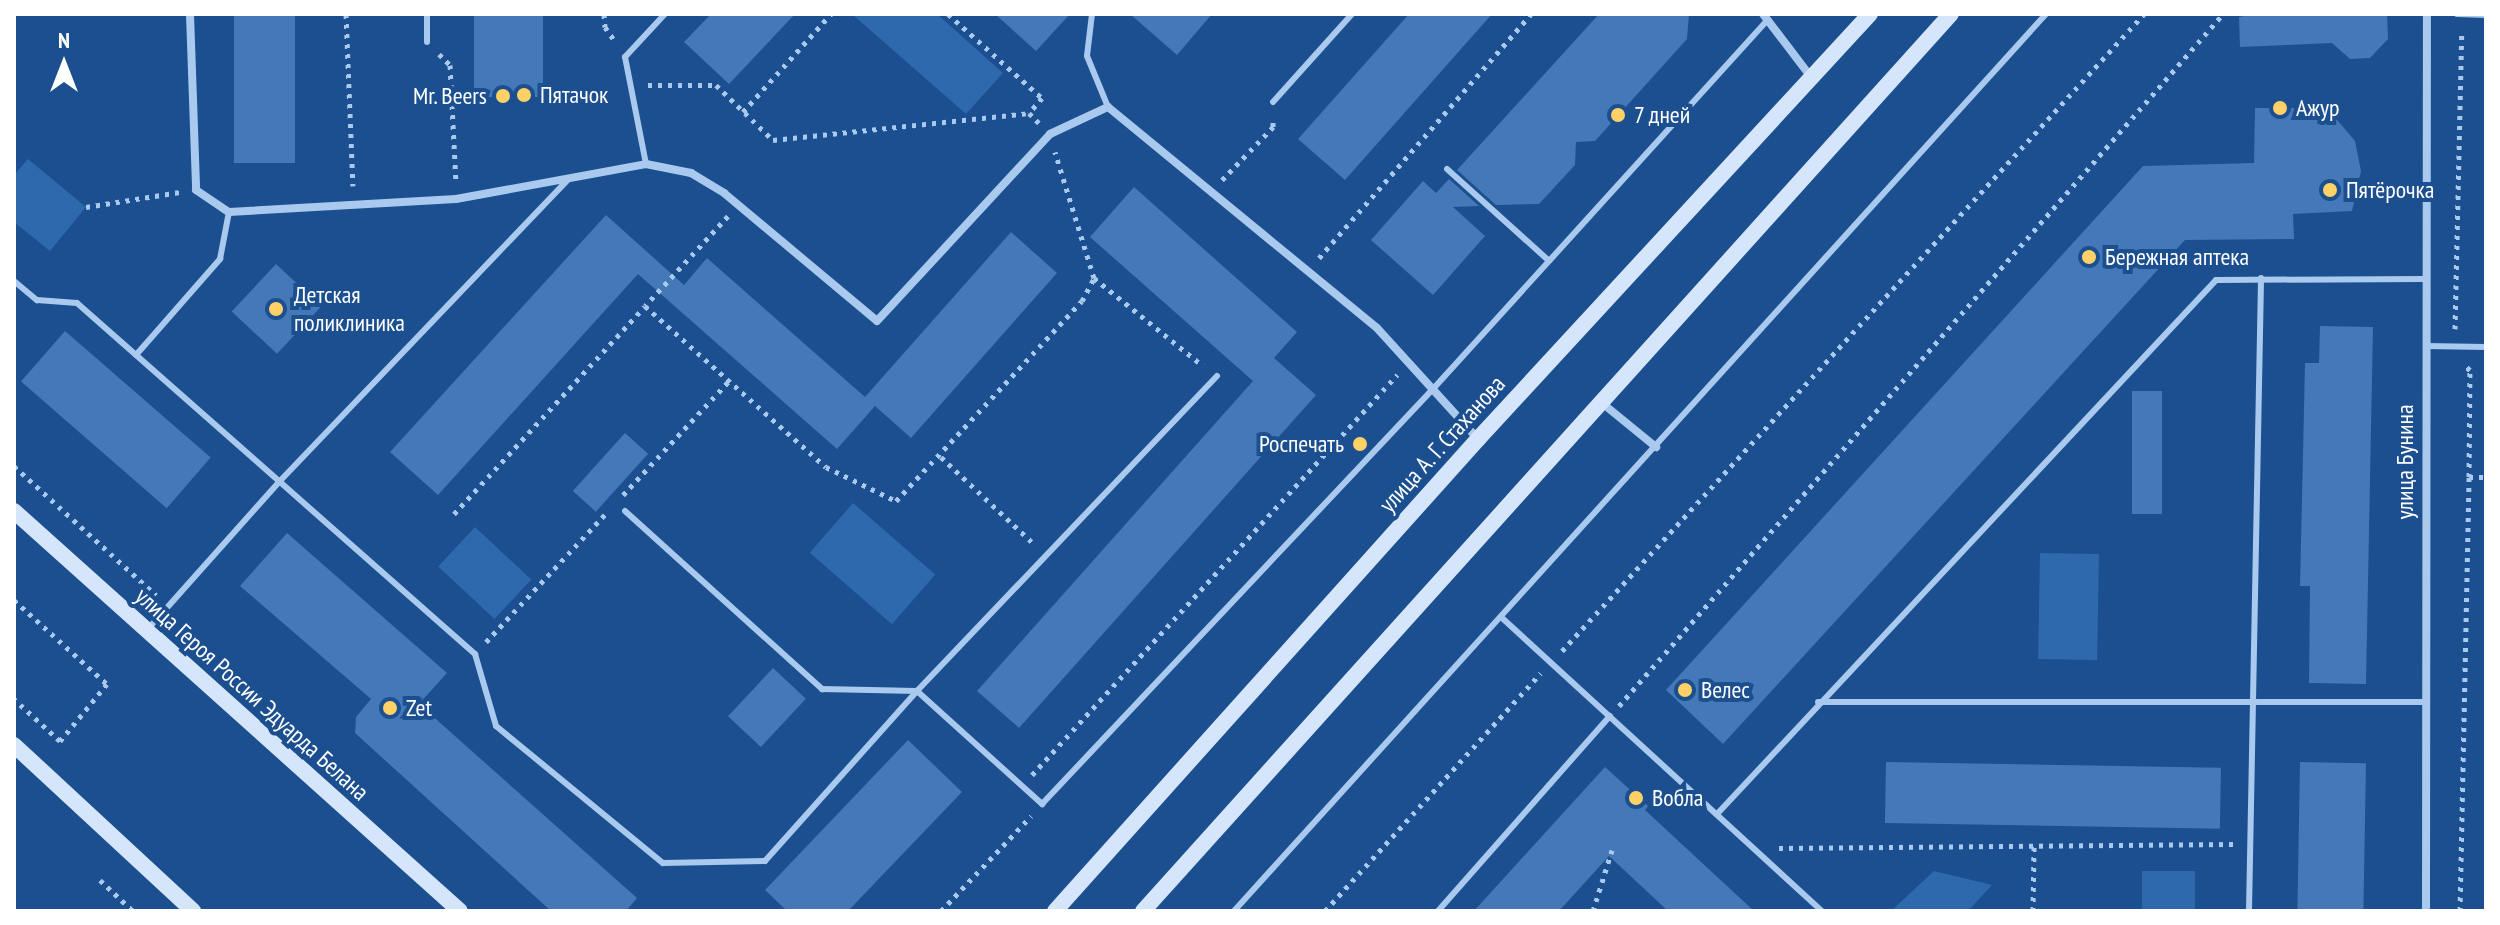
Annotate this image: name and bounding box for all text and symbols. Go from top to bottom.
north arrow [24,24,104,104]
text: N [58,26,70,54]
place label: Пятачок [540,81,608,109]
place label: Mr. Beers [411,82,487,110]
marker: Пятачок [515,86,533,104]
marker: Mr. Beers [494,87,512,105]
place label: Ажур [2296,94,2340,122]
marker: Ажур [2271,99,2289,117]
place label: 7 дней [1634,101,1691,129]
marker: 7 дней [1609,106,1627,124]
place label: Пятёрочка [2346,176,2434,204]
marker: Пятёрочка [2321,181,2339,199]
place label: Бережная аптека [2105,243,2249,271]
marker: Бережная аптека [2080,248,2098,266]
place label: Детская поликлиника [294,281,405,337]
marker: Детская поликлиника [265,298,287,320]
street label: улица А. Г. Стаханова [1372,368,1512,520]
street label: улица Бунина [2391,405,2419,519]
place label: Роспечать [1259,430,1344,458]
marker: Роспечать [1351,435,1369,453]
street label: улица Героя России Эдуарда Белана [129,582,375,806]
place label: Велес [1701,676,1750,704]
marker: Велес [1676,681,1694,699]
place label: Zet [406,694,432,722]
marker: Zet [381,699,399,717]
place label: Вобла [1652,784,1703,812]
marker: Вобла [1627,789,1645,807]

